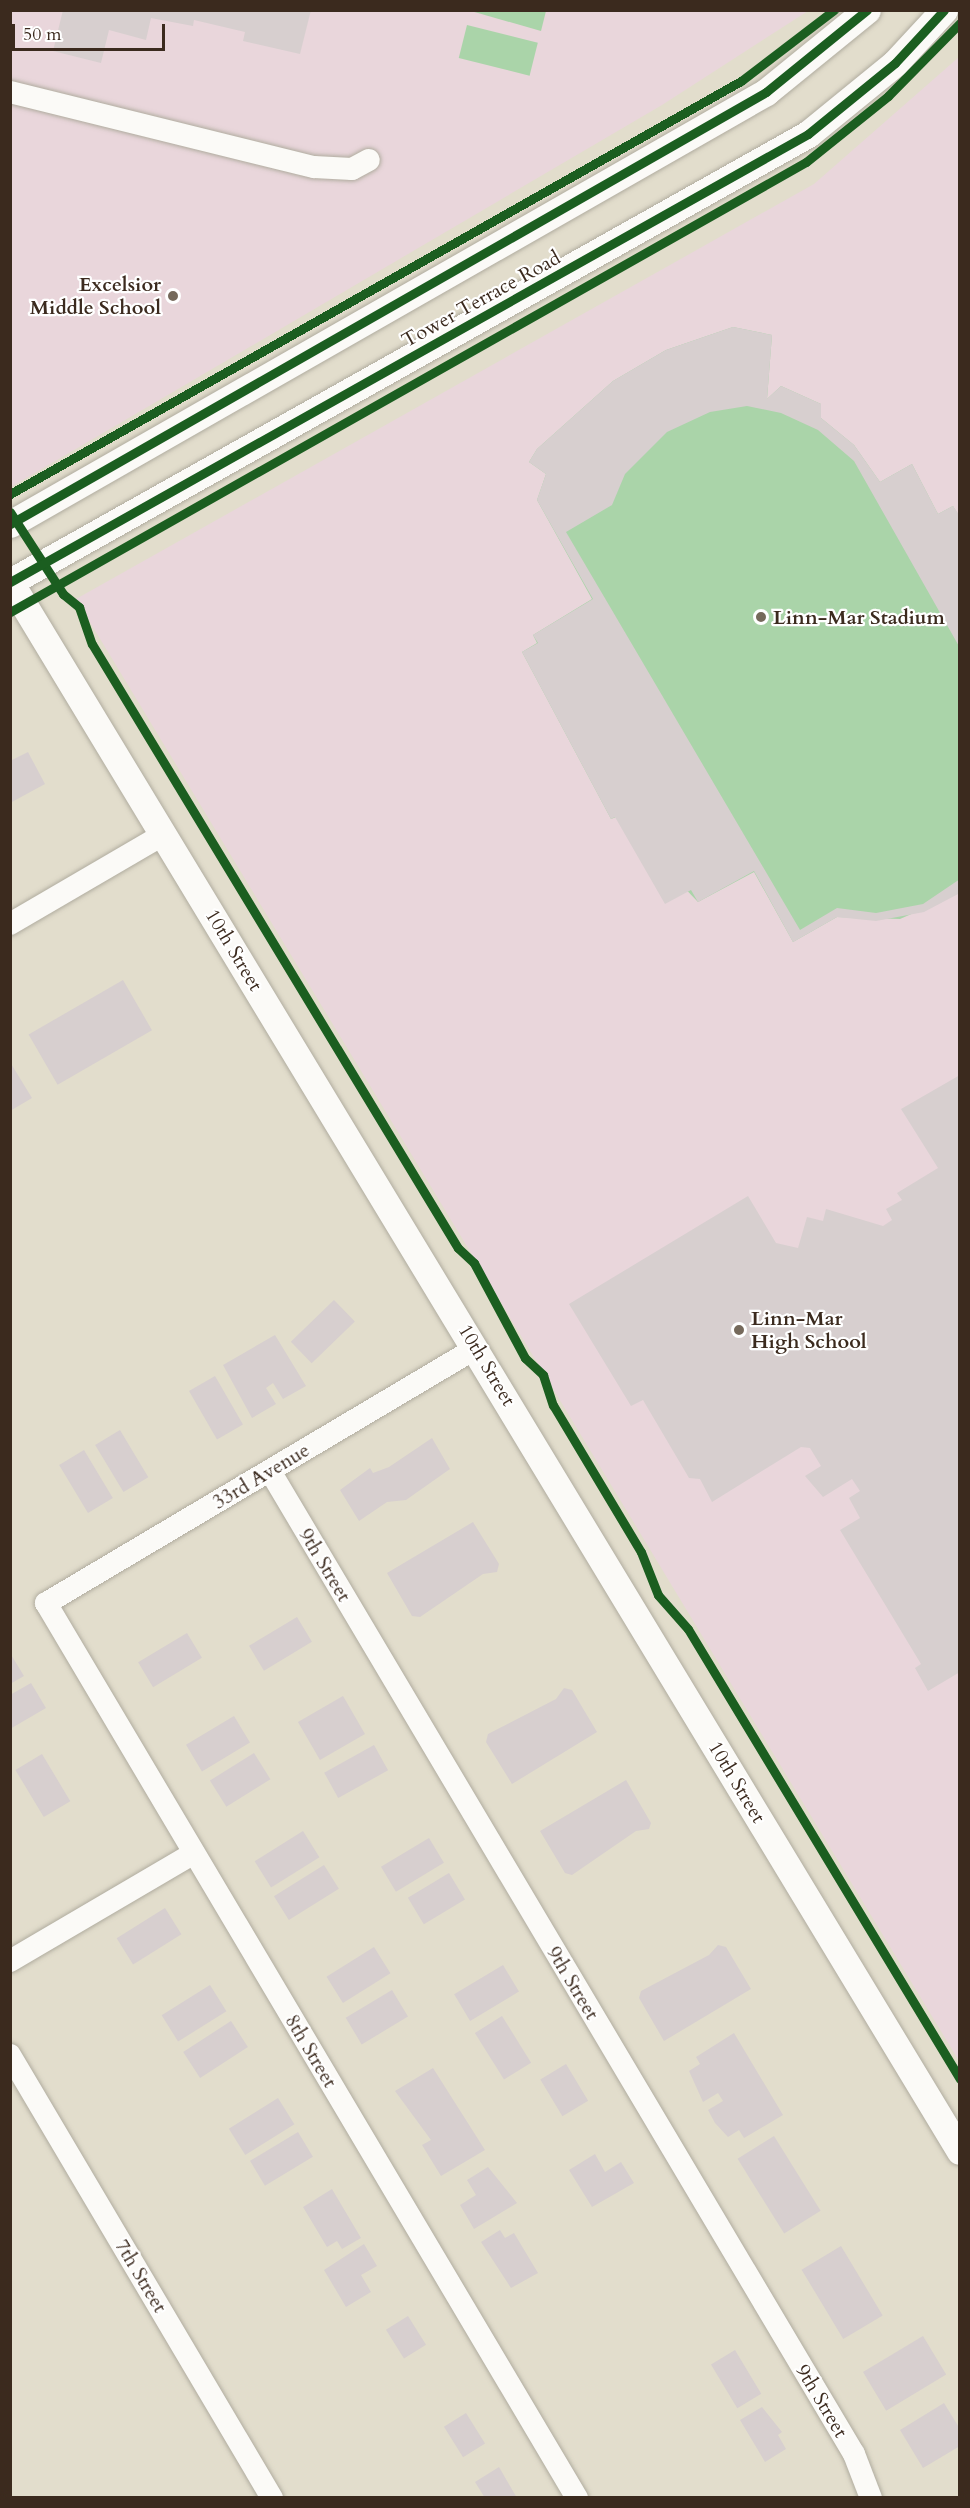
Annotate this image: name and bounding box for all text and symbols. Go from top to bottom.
scale bar [15,12,168,50]
text: 50 m [23,22,62,47]
street label: Tower Terrace Road [397,245,565,353]
place label: Excelsior Middle School [30,272,161,319]
marker: Excelsior Middle School [166,289,180,303]
place label: Linn-Mar Stadium [773,605,945,629]
marker: Linn-Mar Stadium [754,610,768,624]
street label: 10th Street [200,905,268,995]
place label: Linn-Mar High School [751,1306,867,1353]
street label: 10th Street [453,1320,521,1410]
marker: Linn-Mar High School [732,1323,746,1337]
street label: 33rd Avenue [208,1438,314,1514]
street label: 9th Street [294,1524,356,1606]
street label: 10th Street [703,1737,771,1827]
street label: 9th Street [542,1942,604,2024]
street label: 8th Street [280,2010,342,2092]
street label: 7th Street [110,2235,172,2317]
street label: 9th Street [791,2360,853,2442]

